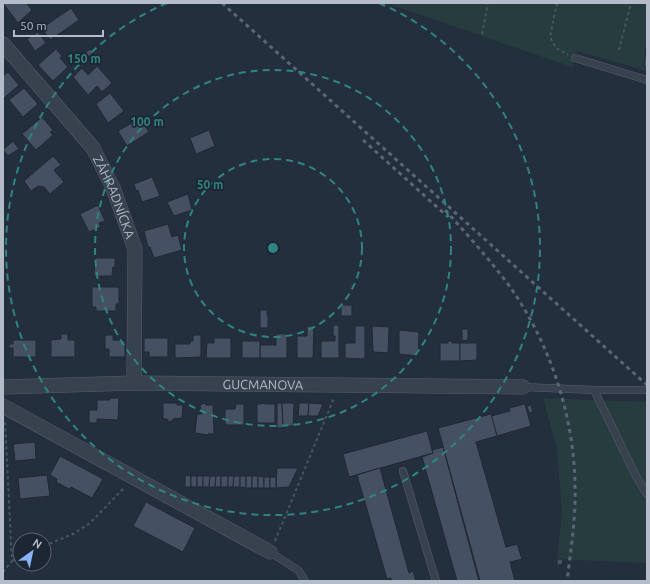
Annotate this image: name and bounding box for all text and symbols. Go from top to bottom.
scale bar [14,12,103,38]
text: 50 m [20,19,47,32]
text: 150 m [67,52,101,65]
text: 100 m [130,115,164,128]
street label: ZÁHRADNÍCKA [91,153,138,241]
text: 50 m [197,178,223,191]
centre of rings [266,241,280,255]
street label: GUCMANOVA [223,377,304,392]
north arrow [12,532,52,572]
text: N [31,536,44,551]

